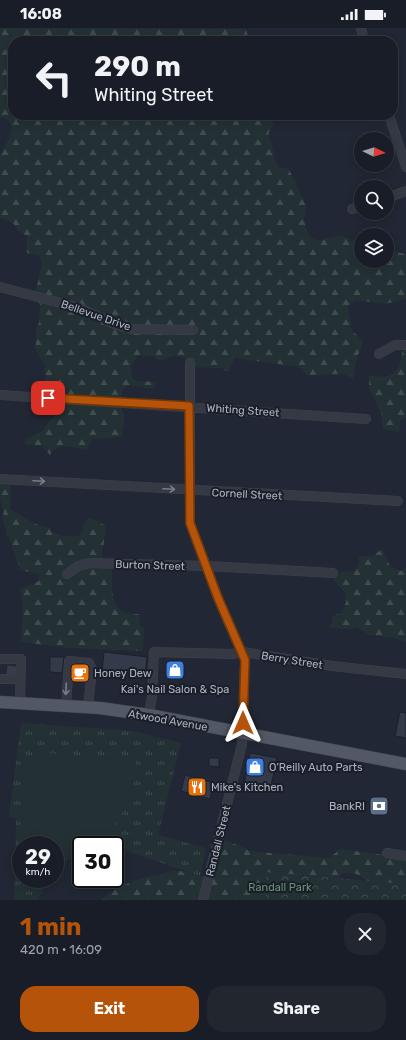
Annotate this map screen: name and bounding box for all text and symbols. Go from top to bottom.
text: 16:08 [20,5,62,23]
text: 290 m [94,50,181,83]
icon: left [28,52,80,104]
text: Whiting Street [94,84,213,106]
north arrow [354,132,394,172]
map controls [354,132,394,268]
button: search [354,180,394,220]
button: layers [354,228,394,268]
street label: Bellevue Drive [59,297,132,333]
pin [31,381,65,415]
icon: arrive [37,387,59,409]
street label: Whiting Street [206,401,280,420]
one-way arrow [32,477,45,484]
one-way arrow [162,485,175,493]
street label: Cornell Street [211,486,283,503]
street label: Burton Street [115,558,186,573]
street label: Berry Street [260,649,324,672]
shop icon: Kai's Nail Salon & Spa [164,659,186,681]
cafe icon: Honey Dew [69,662,91,684]
place label: Honey Dew [94,667,152,680]
one-way arrow [63,683,70,696]
place label: Kai's Nail Salon & Spa [121,683,229,696]
position arrow [222,702,264,744]
street label: Atwood Avenue [127,707,209,734]
shop icon: O'Reilly Auto Parts [244,756,266,778]
place label: O'Reilly Auto Parts [269,761,363,774]
restaurant icon: Mike's Kitchen [186,776,208,798]
place label: Mike's Kitchen [211,781,283,794]
bank icon: BankRI [368,795,390,817]
place label: BankRI [329,800,365,813]
street label: Randall Street [203,804,234,878]
speed limit sign: 30 [72,836,124,888]
text: 29 [25,845,51,869]
text: km/h [26,866,50,878]
park label: Randall Park [248,881,312,894]
text: 1 min [20,913,81,941]
button: close [344,913,386,955]
text: 420 m · 16:09 [20,942,102,957]
button: Exit [20,986,199,1032]
button: Share [207,986,386,1032]

